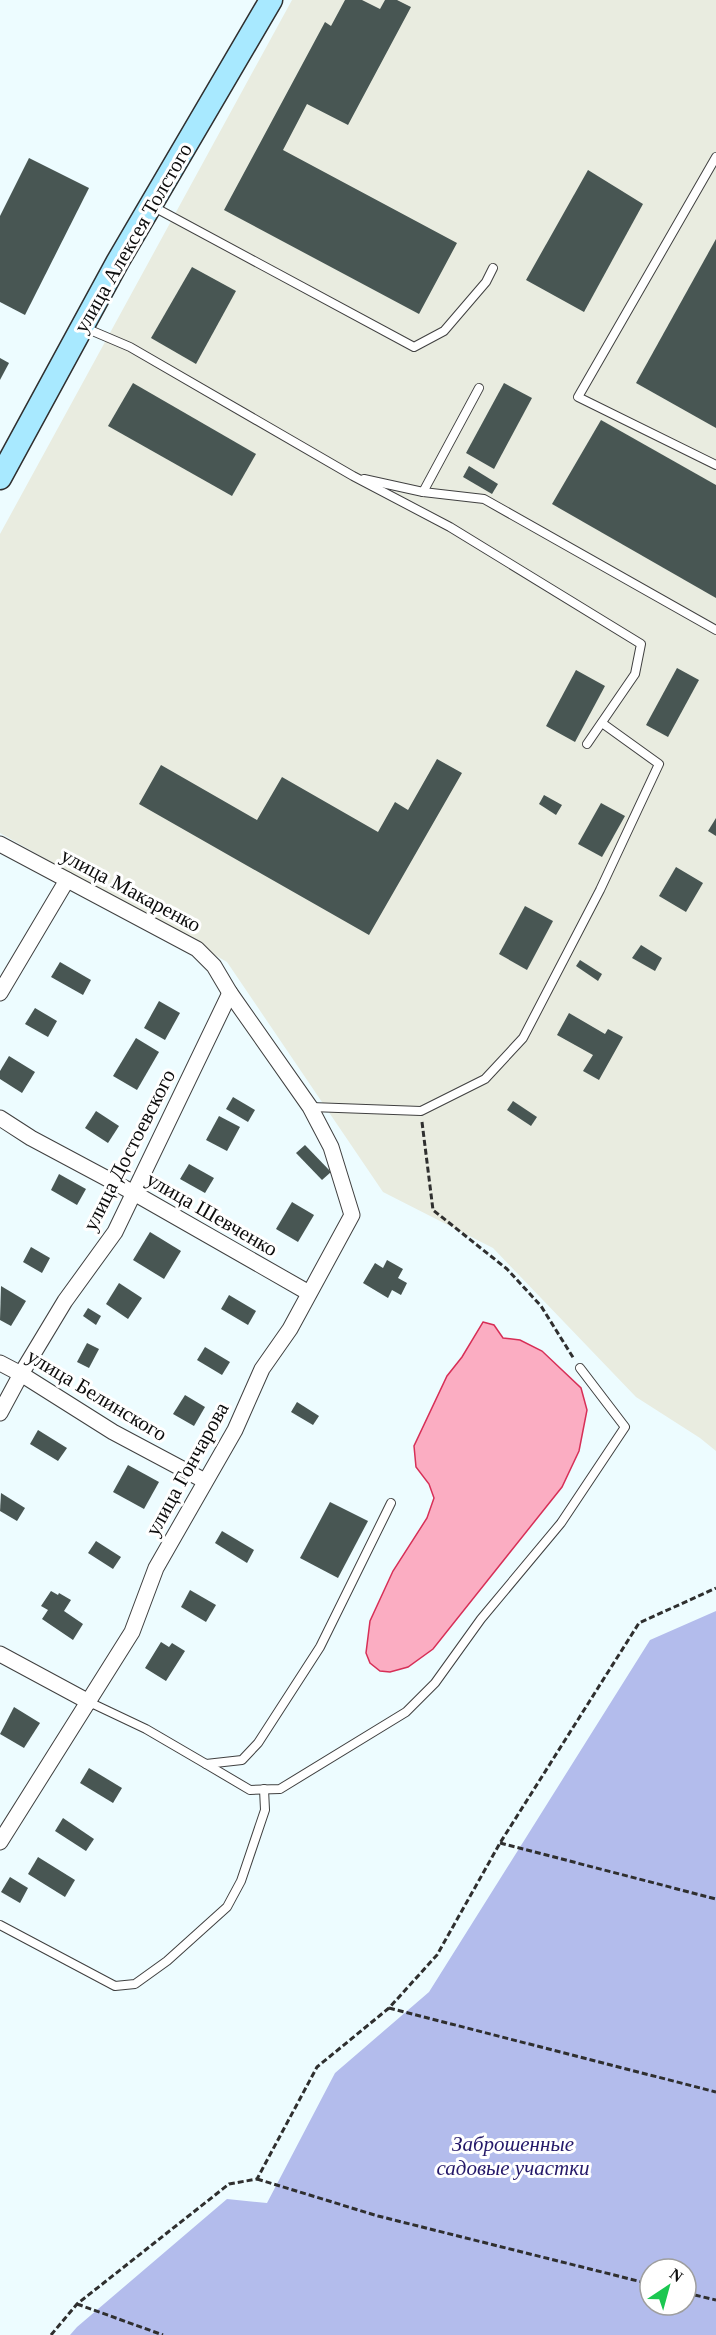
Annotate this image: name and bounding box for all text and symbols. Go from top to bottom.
street label: улица Алексея Толстого [69,139,197,337]
street label: улица Макаренко [57,843,205,937]
street label: улица Достоевского [78,1065,180,1235]
street label: улица Шевченко [142,1167,282,1261]
street label: улица Белинского [23,1344,171,1446]
street label: улица Гончарова [140,1397,234,1540]
park label: Заброшенные садовые участки [437,2132,589,2180]
north arrow [638,2257,698,2317]
text: N [667,2265,687,2286]

